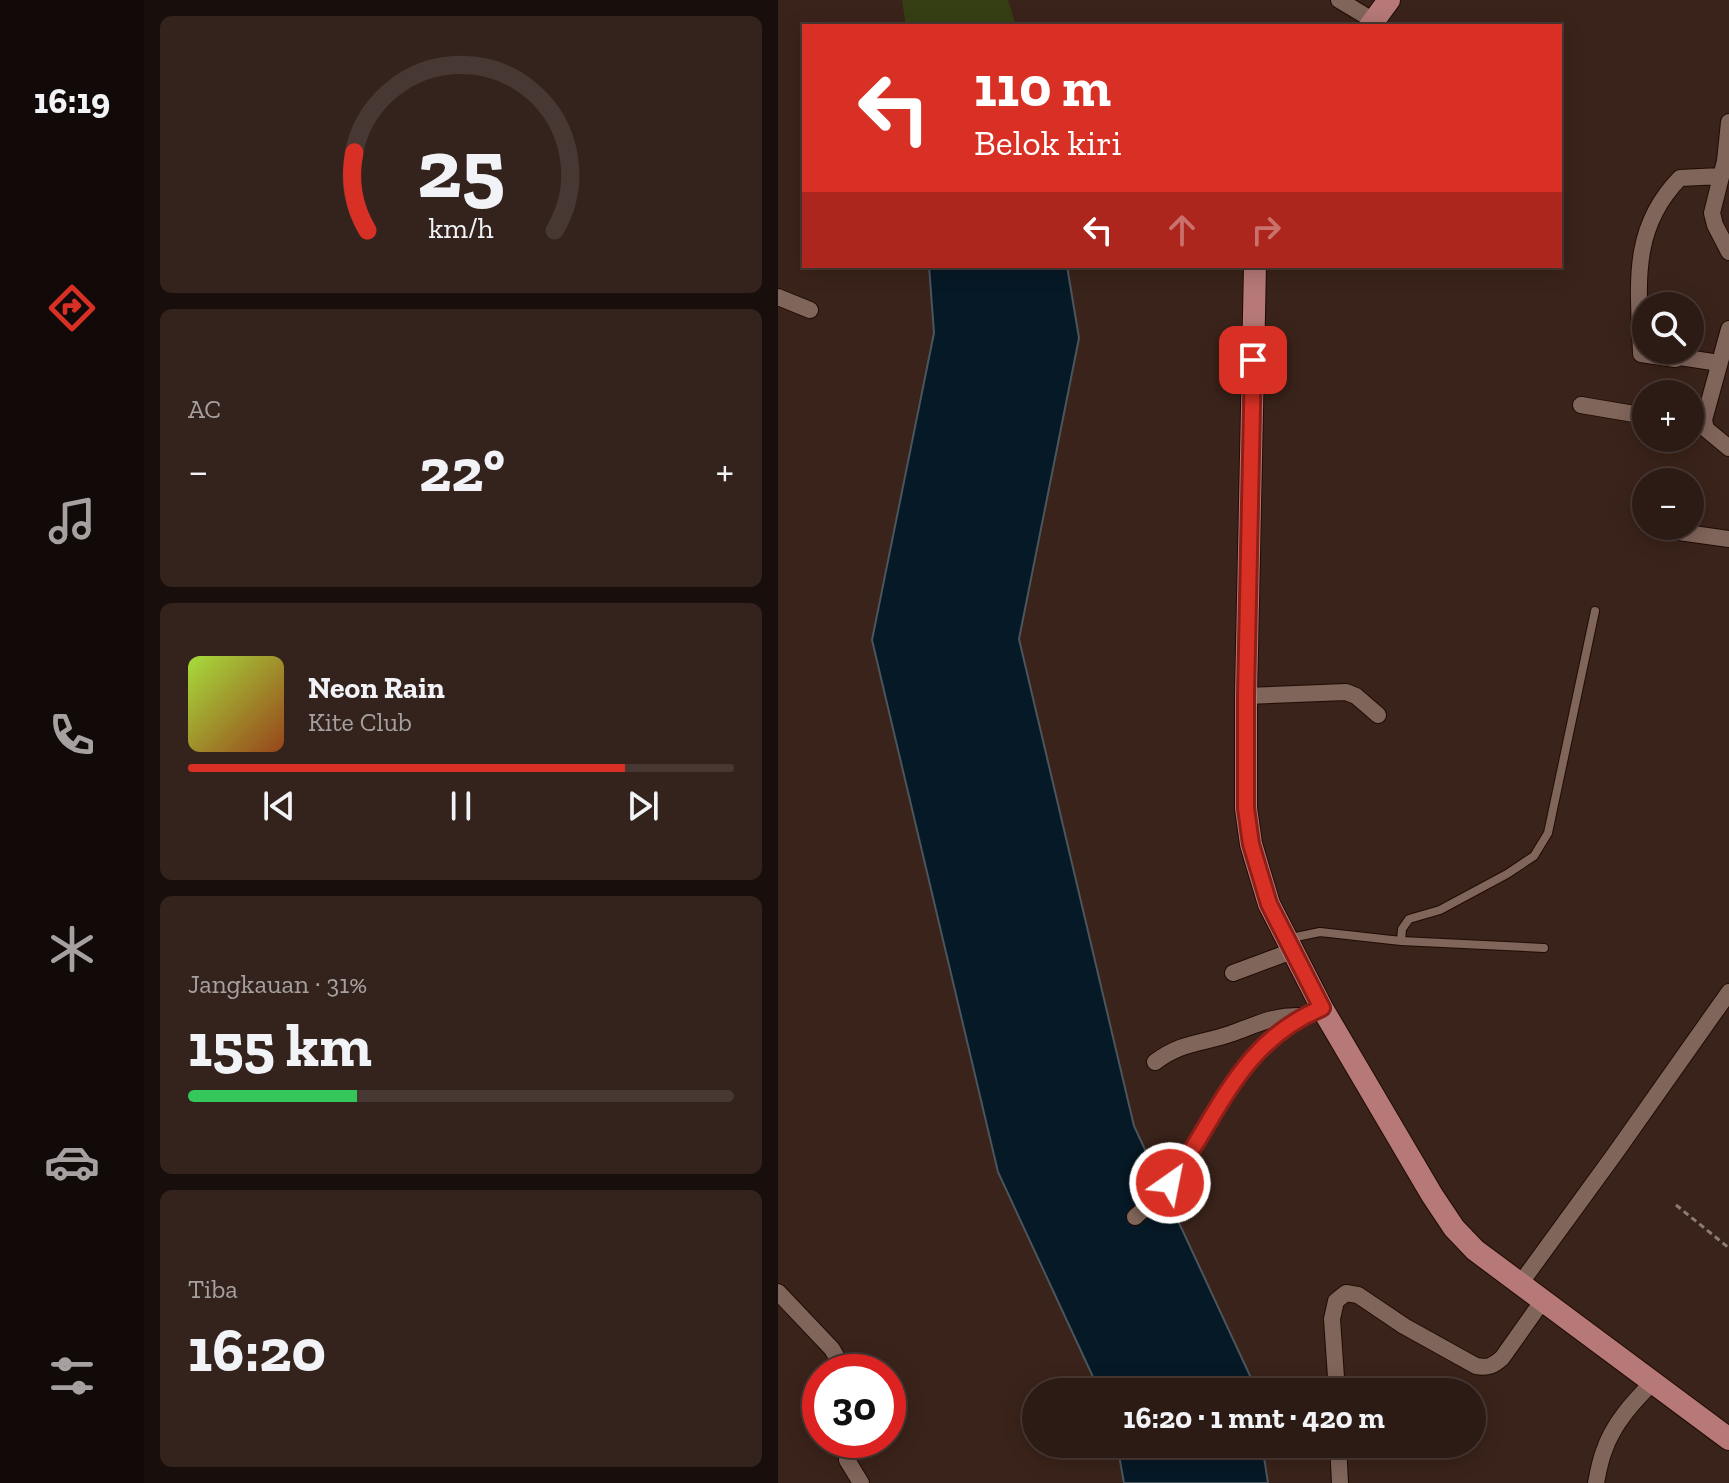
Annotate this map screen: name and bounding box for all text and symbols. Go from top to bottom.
text: 110 m [974,53,1111,120]
icon: left [842,56,946,160]
text: 16:19 [34,79,110,122]
text: 25 [417,117,505,217]
text: Belok kiri [974,121,1122,164]
icon: left [1076,208,1120,252]
icon: ahead [1160,208,1204,252]
icon: right [1244,208,1288,252]
text: km/h [428,211,494,245]
icon: directions [44,280,100,336]
map controls [1632,292,1704,540]
button: search [1632,292,1704,364]
pin [1219,326,1287,394]
icon: arrive [1231,338,1275,382]
button: + [1632,380,1704,452]
text: AC [188,393,221,425]
text: 22° [419,434,505,506]
text: − [188,444,209,497]
text: + [715,444,734,497]
button: − [1632,468,1704,540]
icon: music [44,493,100,549]
text: Neon Rain [308,670,445,706]
text: Kite Club [308,706,412,738]
icon: phone [44,707,100,763]
icon: previous [257,784,301,828]
icon: pause [439,784,483,828]
icon: next [621,784,665,828]
icon: climate [44,921,100,977]
text: Jangkauan · 31% [188,968,367,1000]
text: 155 km [188,1009,372,1081]
icon: car [44,1134,100,1190]
position arrow [1128,1141,1212,1225]
text: Tiba [188,1273,238,1305]
text: 16:20 [188,1314,326,1386]
icon: filters [44,1348,100,1404]
speed limit sign: 30 [802,1354,906,1458]
text: 16:20 · 1 mnt · 420 m [1123,1400,1385,1436]

